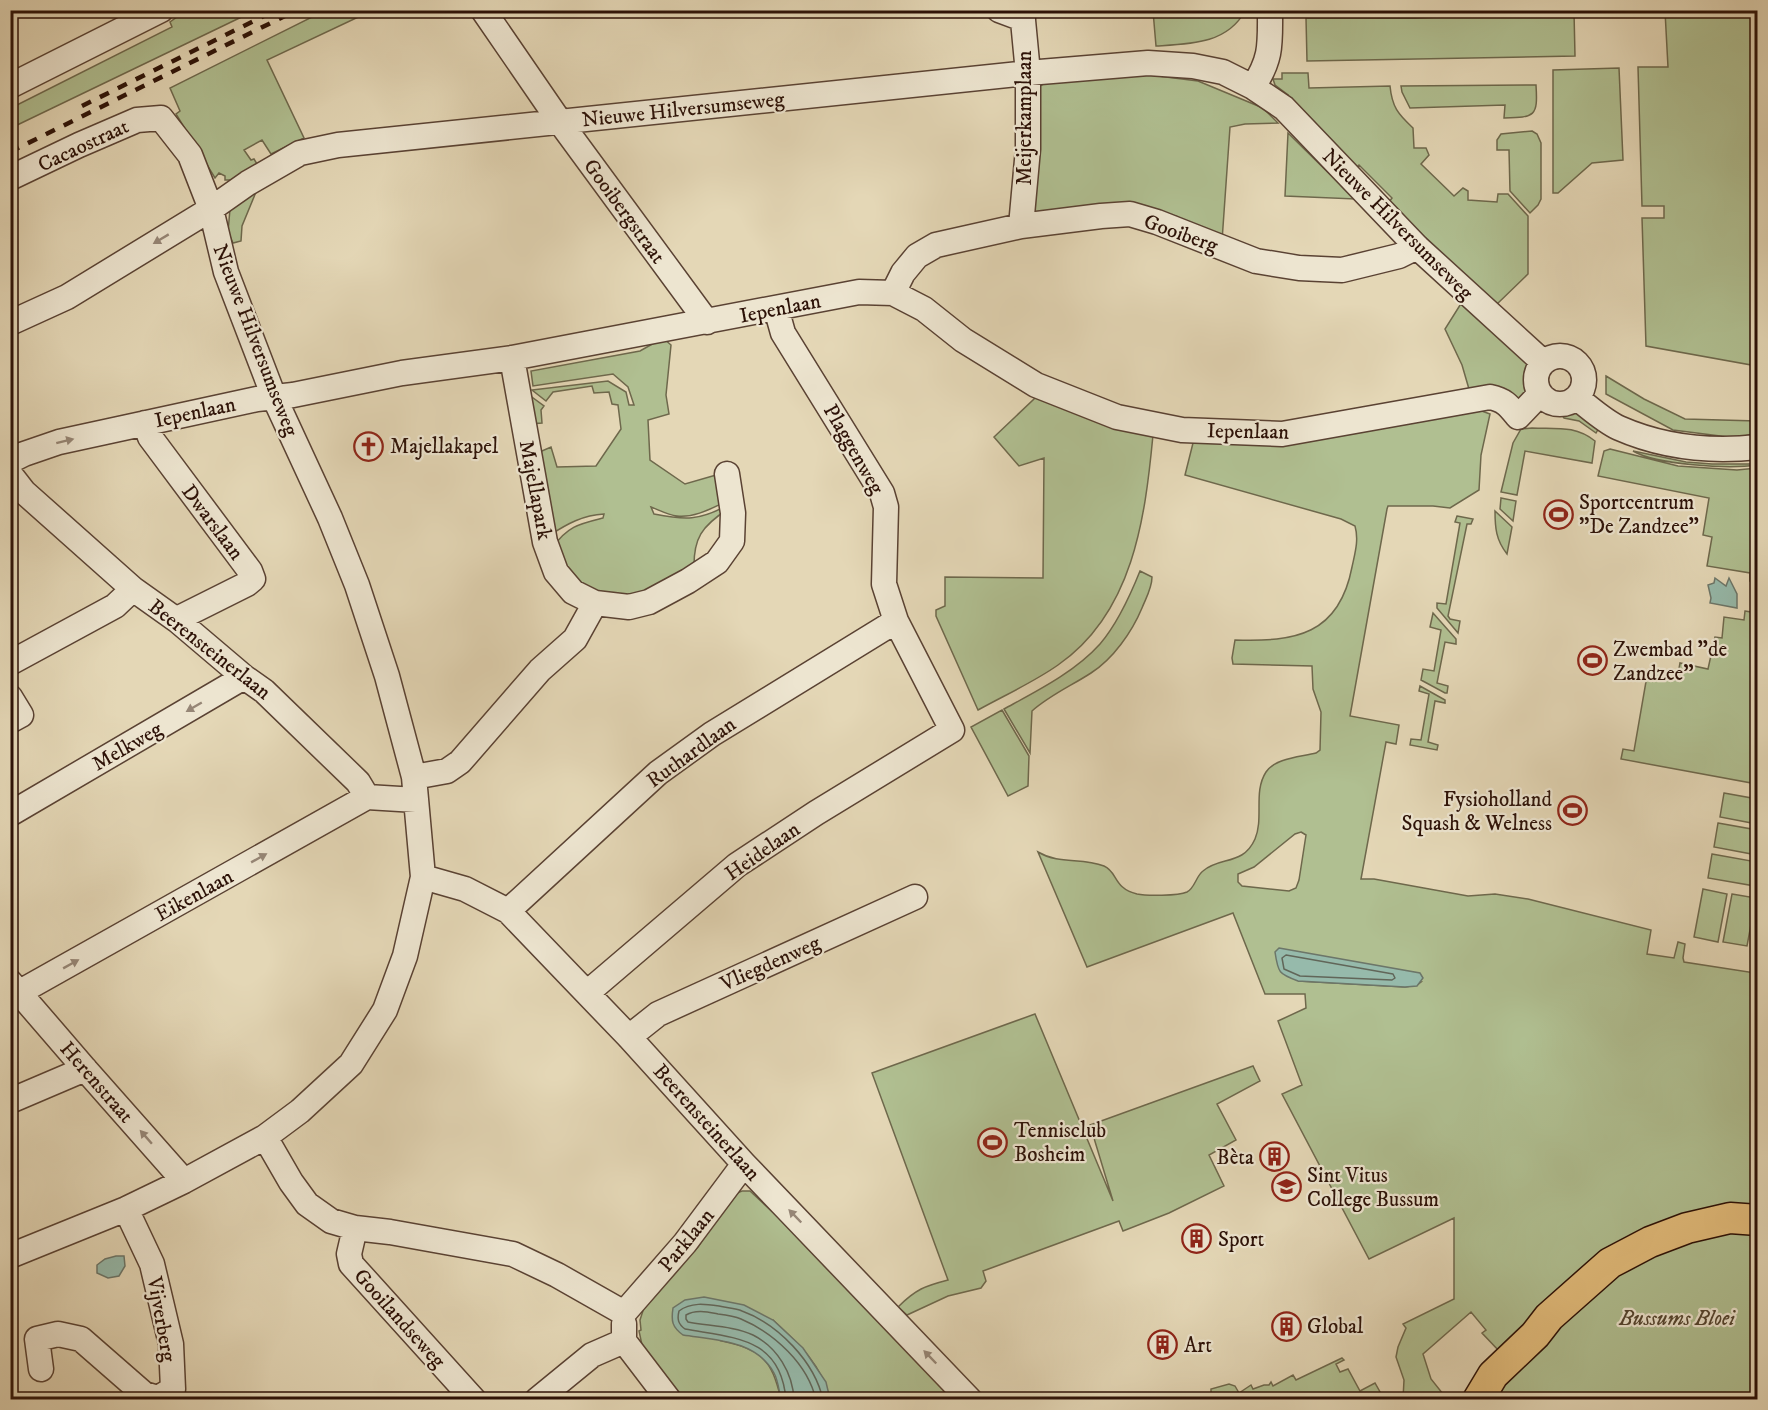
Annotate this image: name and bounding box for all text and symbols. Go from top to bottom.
street label: Meijerkamplaan [1012,50,1038,186]
street label: Nieuwe Hilversumseweg [581,86,786,134]
street label: Cacaostraat [34,113,133,178]
street label: Nieuwe Hilversumseweg [1316,144,1479,306]
street label: Gooibergstraat [577,154,671,269]
street label: Gooiberg [1140,209,1222,260]
one-way arrow [153,234,169,245]
street label: Nieuwe Hilversumseweg [206,241,304,441]
street label: Iepenlaan [737,288,823,330]
street label: Iepenlaan [152,392,238,434]
street label: Plaggenweg [817,400,890,500]
street label: Iepenlaan [1207,418,1289,446]
church icon: Majellakapel [353,430,385,462]
place label: Majellakapel [390,434,499,460]
one-way arrow [56,436,74,446]
street label: Majellapark [513,438,558,543]
street label: Dwarslaan [175,480,249,566]
place label: Sportcentrum "De Zandzee" [1579,490,1699,540]
sports icon: Sportcentrum "De Zandzee" [1542,498,1574,530]
street label: Beerensteinerlaan [143,594,276,706]
place label: Zwembad "de Zandzee" [1613,637,1727,687]
sports icon: Zwembad "de Zandzee" [1576,645,1608,677]
one-way arrow [186,701,202,712]
street label: Ruthardlaan [642,712,741,794]
street label: Melkweg [88,716,168,777]
place label: Fysioholland Squash & Welness [1401,787,1553,837]
sports icon: Fysioholland Squash & Welness [1557,795,1589,827]
street label: Heidelaan [720,817,805,887]
one-way arrow [251,853,268,863]
street label: Eikenlaan [151,864,238,928]
street label: Vliegdenweg [715,930,825,998]
one-way arrow [63,959,80,969]
street label: Herenstraat [54,1037,139,1129]
street label: Beerensteinerlaan [647,1059,766,1187]
place label: Tennisclub Bosheim [1014,1118,1106,1168]
sports icon: Tennisclub Bosheim [977,1126,1009,1158]
one-way arrow [140,1130,153,1145]
building icon: Bèta [1259,1141,1291,1173]
place label: Bèta [1216,1145,1254,1171]
place label: Sint Vitus College Bussum [1307,1163,1439,1213]
school or university icon: Sint Vitus College Bussum [1270,1171,1302,1203]
street label: Parklaan [653,1204,720,1278]
one-way arrow [788,1209,802,1224]
building icon: Sport [1181,1223,1213,1255]
place label: Sport [1218,1227,1265,1253]
street label: Gooilandseweg [348,1263,451,1374]
street label: Vijverberg [141,1274,181,1364]
park label: Bussums Bloei [1618,1306,1736,1332]
building icon: Global [1270,1310,1302,1342]
place label: Global [1307,1314,1364,1340]
building icon: Art [1147,1329,1179,1361]
place label: Art [1184,1333,1212,1359]
one-way arrow [924,1350,937,1365]

